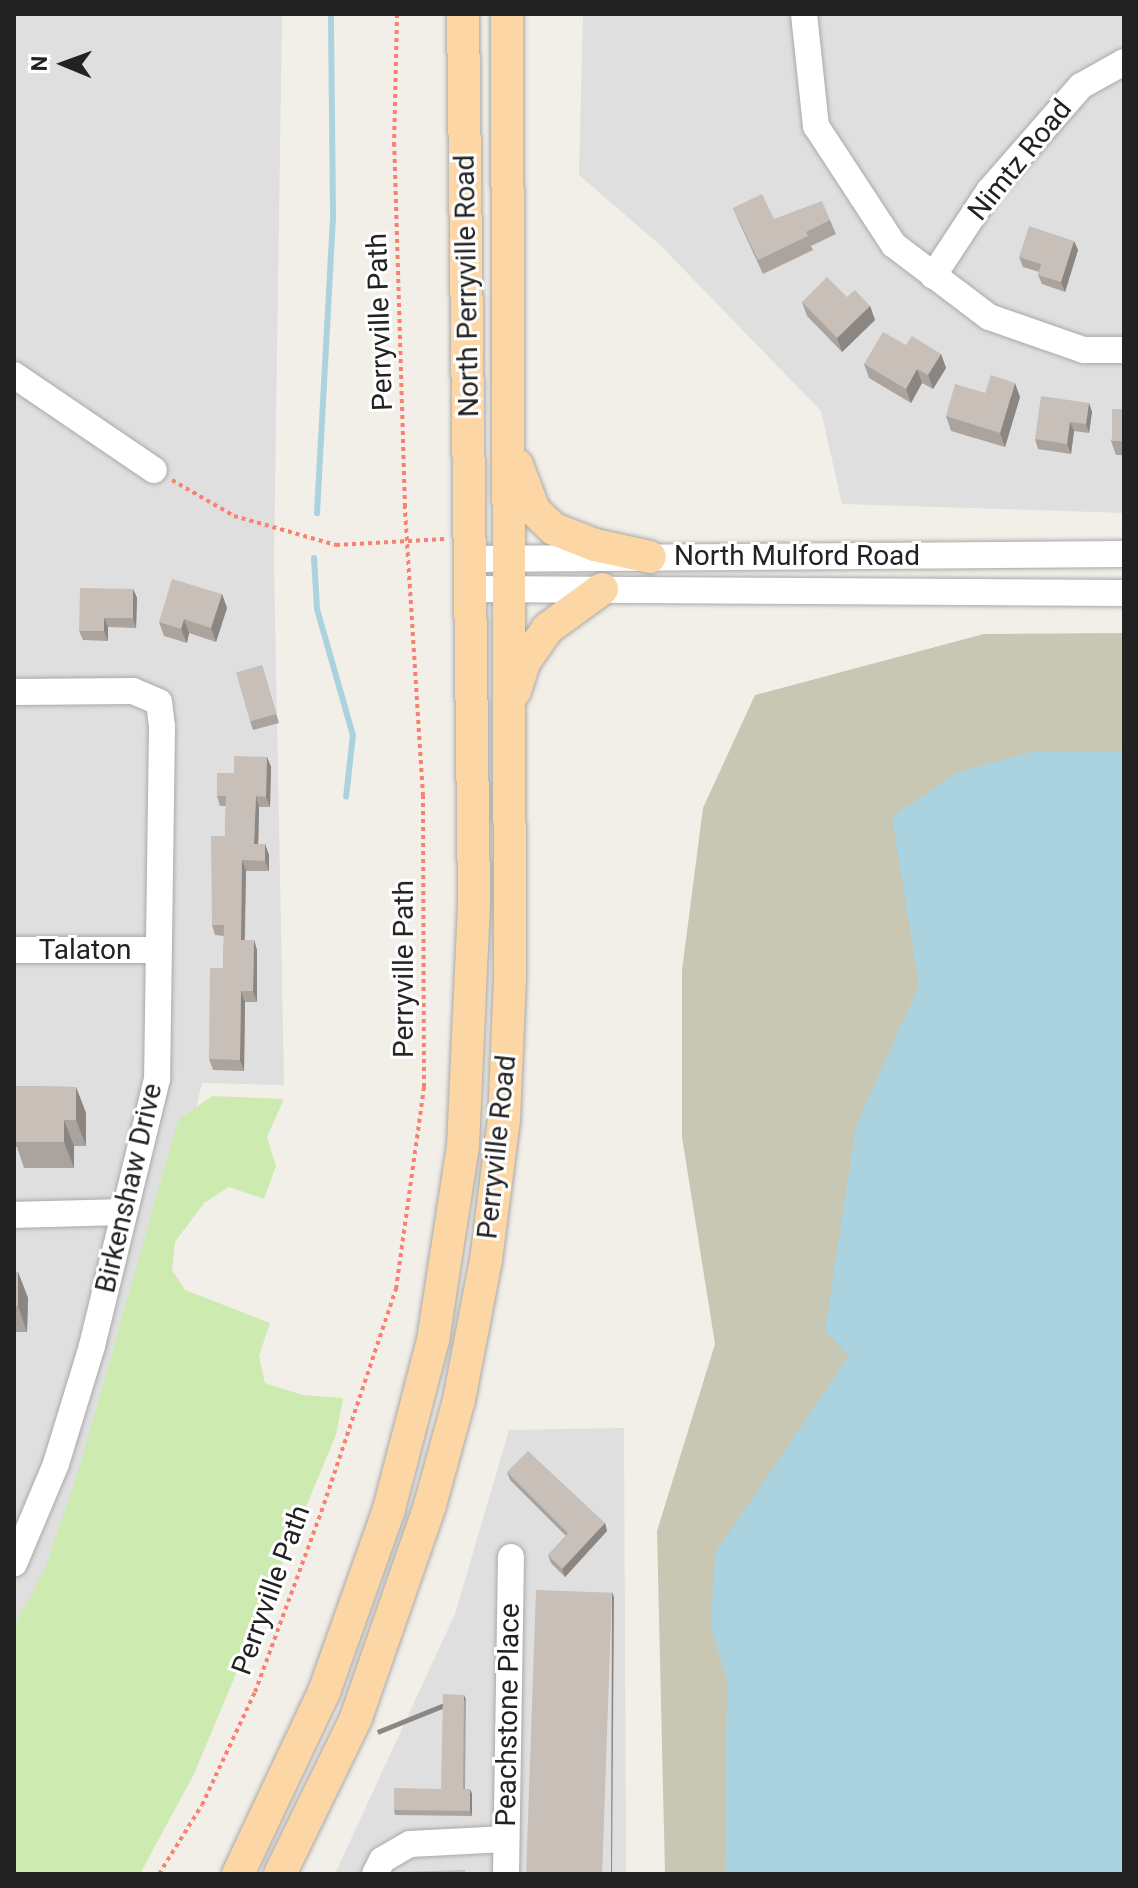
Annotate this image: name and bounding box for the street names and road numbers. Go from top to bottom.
street label: Nimtz Road [961,93,1079,227]
street label: North Perryville Road [448,154,486,418]
street label: Perryville Path [360,233,400,411]
street label: North Mulford Road [674,539,920,573]
street label: Perryville Path [387,880,421,1058]
street label: Talaton [39,933,131,967]
street label: Perryville Road [471,1053,523,1241]
street label: Birkenshaw Drive [89,1080,169,1296]
street label: Perryville Path [225,1501,317,1679]
street label: Peachstone Place [489,1603,527,1827]

